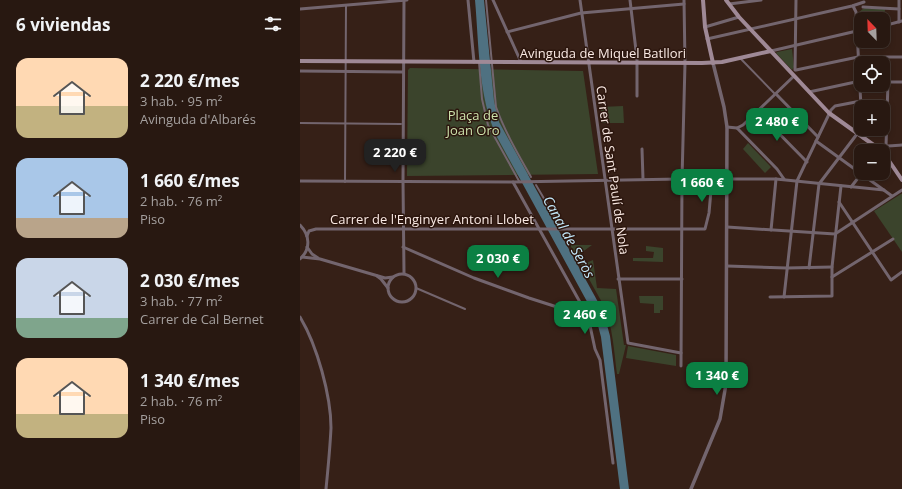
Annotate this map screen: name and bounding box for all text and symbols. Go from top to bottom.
north arrow [854,12,890,48]
map controls [854,12,890,180]
text: 6 viviendas [16,13,111,36]
icon: filters [262,13,284,35]
street label: Avinguda de Miquel Batllori [520,44,686,62]
button: locate [854,56,890,92]
text: 2 220 €/mes [140,69,240,92]
icon: home [48,74,96,122]
street label: Carrer de Sant Paulí de Nola [592,84,634,256]
text: 3 hab. · 95 m² [140,92,222,110]
button: + [854,100,890,136]
park label: Plaça de Joan Oro [444,106,500,139]
pin: 2 480 € [740,108,814,142]
text: Avinguda d'Albarés [140,110,256,128]
text: 2 480 € [755,112,799,130]
pin: 2 220 € [358,139,432,173]
text: 2 220 € [373,143,417,161]
button: − [854,144,890,180]
text: 1 660 €/mes [140,169,240,192]
pin: 1 660 € [665,169,739,203]
text: 1 660 € [680,173,724,191]
icon: home [48,174,96,222]
text: 2 hab. · 76 m² [140,192,222,210]
water label: Canal de Seròs [539,192,600,281]
text: Piso [140,210,165,228]
street label: Carrer de l'Enginyer Antoni Llobet [330,210,534,228]
pin: 2 030 € [461,245,535,279]
text: 2 030 € [476,249,520,267]
text: 2 030 €/mes [140,269,240,292]
icon: home [48,274,96,322]
text: 3 hab. · 77 m² [140,292,222,310]
pin: 2 460 € [548,301,622,335]
text: 2 460 € [563,305,607,323]
text: Carrer de Cal Bernet [140,310,264,328]
pin: 1 340 € [680,362,754,396]
text: 1 340 € [695,366,739,384]
text: 1 340 €/mes [140,369,240,392]
icon: home [48,374,96,422]
text: 2 hab. · 76 m² [140,392,222,410]
text: Piso [140,410,165,428]

